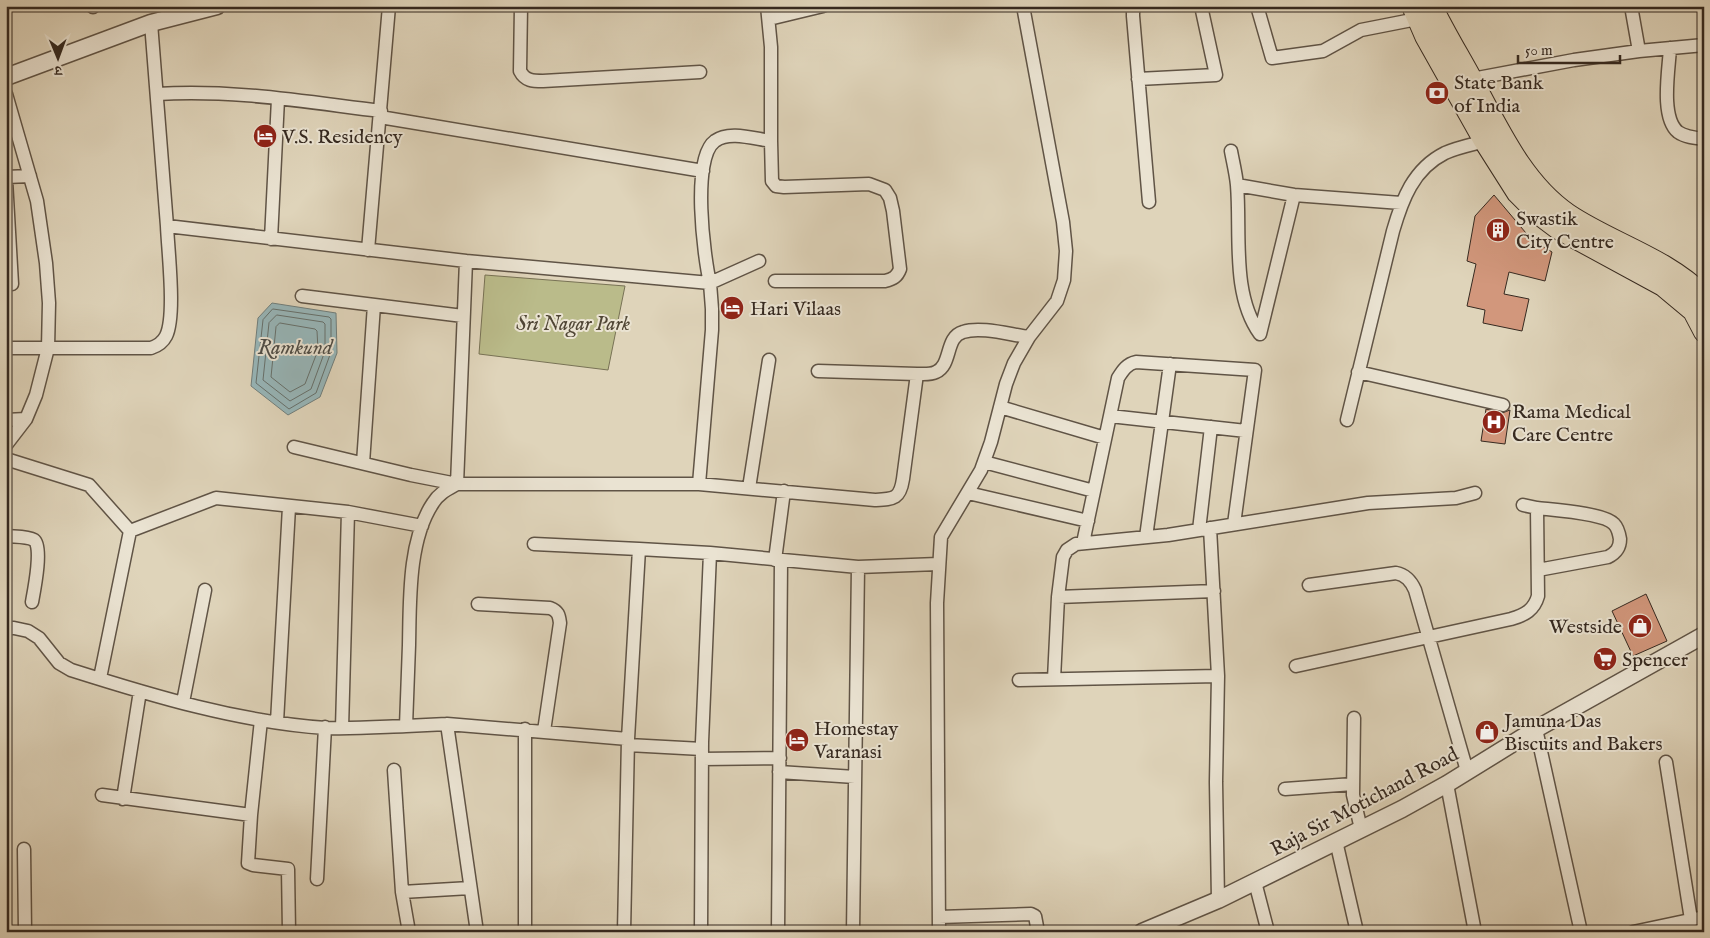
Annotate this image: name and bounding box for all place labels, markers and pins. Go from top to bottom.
place label: State Bank of India [1454,71,1544,119]
bank icon: State Bank of India [1424,80,1450,106]
hotel icon: V.S. Residency [252,123,278,149]
place label: V.S. Residency [281,125,403,150]
place label: Swastik City Centre [1516,207,1614,255]
building icon: Swastik City Centre [1485,217,1511,243]
hotel icon: Hari Vilaas [719,295,745,321]
place label: Hari Vilaas [750,297,841,322]
place label: Rama Medical Care Centre [1512,400,1631,448]
hospital icon: Rama Medical Care Centre [1481,409,1507,435]
shop icon: Westside [1627,613,1653,639]
place label: Westside [1549,615,1622,640]
supermarket icon: Spencer [1592,646,1618,672]
place label: Spencer [1622,648,1689,673]
place label: Jamuna Das Biscuits and Bakers [1502,709,1662,757]
place label: Homestay Varanasi [813,717,899,765]
shop icon: Jamuna Das Biscuits and Bakers [1474,719,1500,745]
hotel icon: Homestay Varanasi [784,727,810,753]

